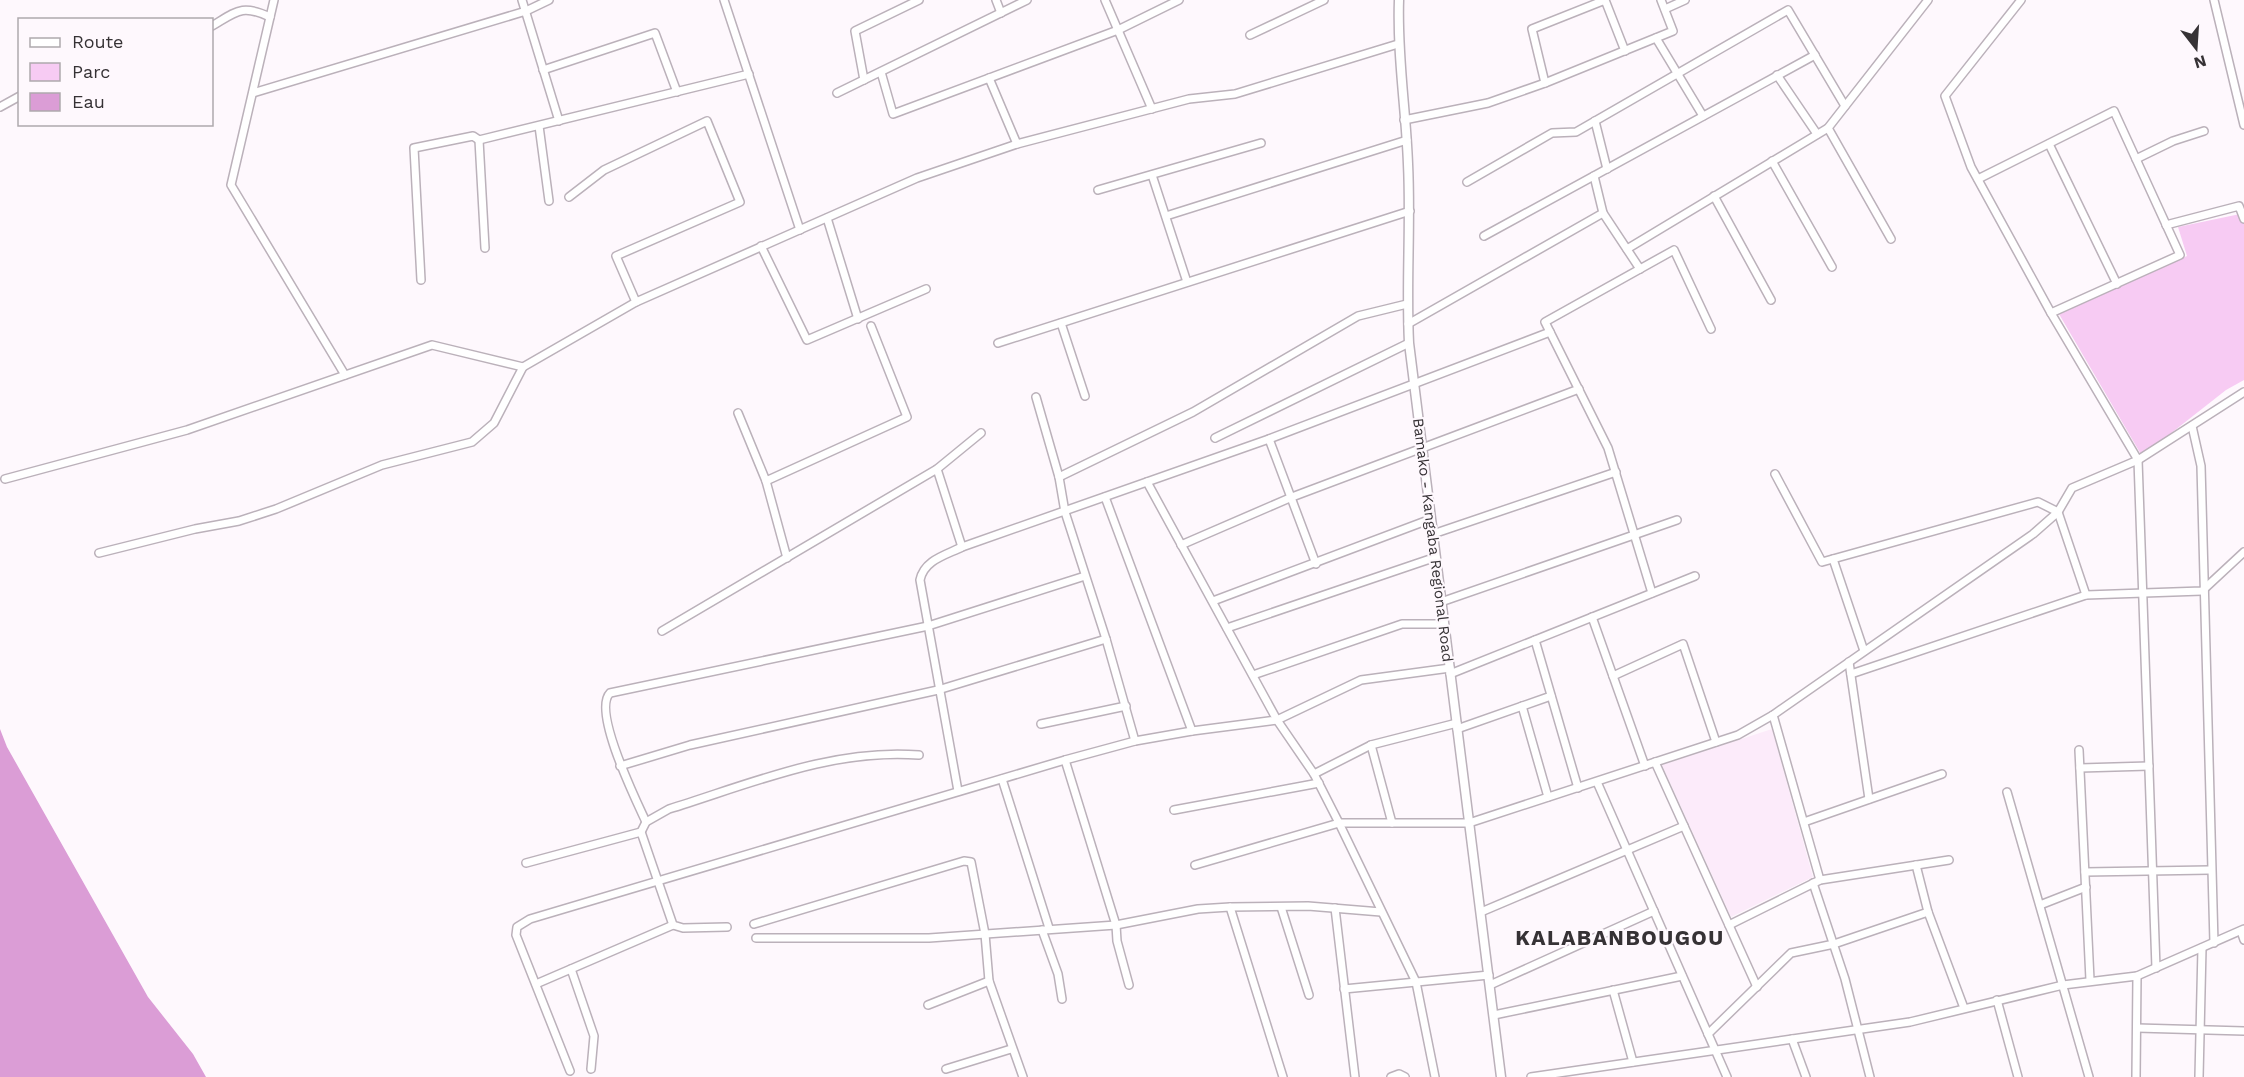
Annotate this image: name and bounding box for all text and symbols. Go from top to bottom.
legend [18,18,213,126]
north arrow [2166,18,2226,78]
text: Route [72,31,124,52]
text: N [2192,51,2209,73]
text: Parc [72,61,110,82]
text: Eau [72,91,105,112]
street label: Bamako - Kangaba Regional Road [1409,417,1457,663]
district label: KALABANBOUGOU [1515,925,1725,950]

